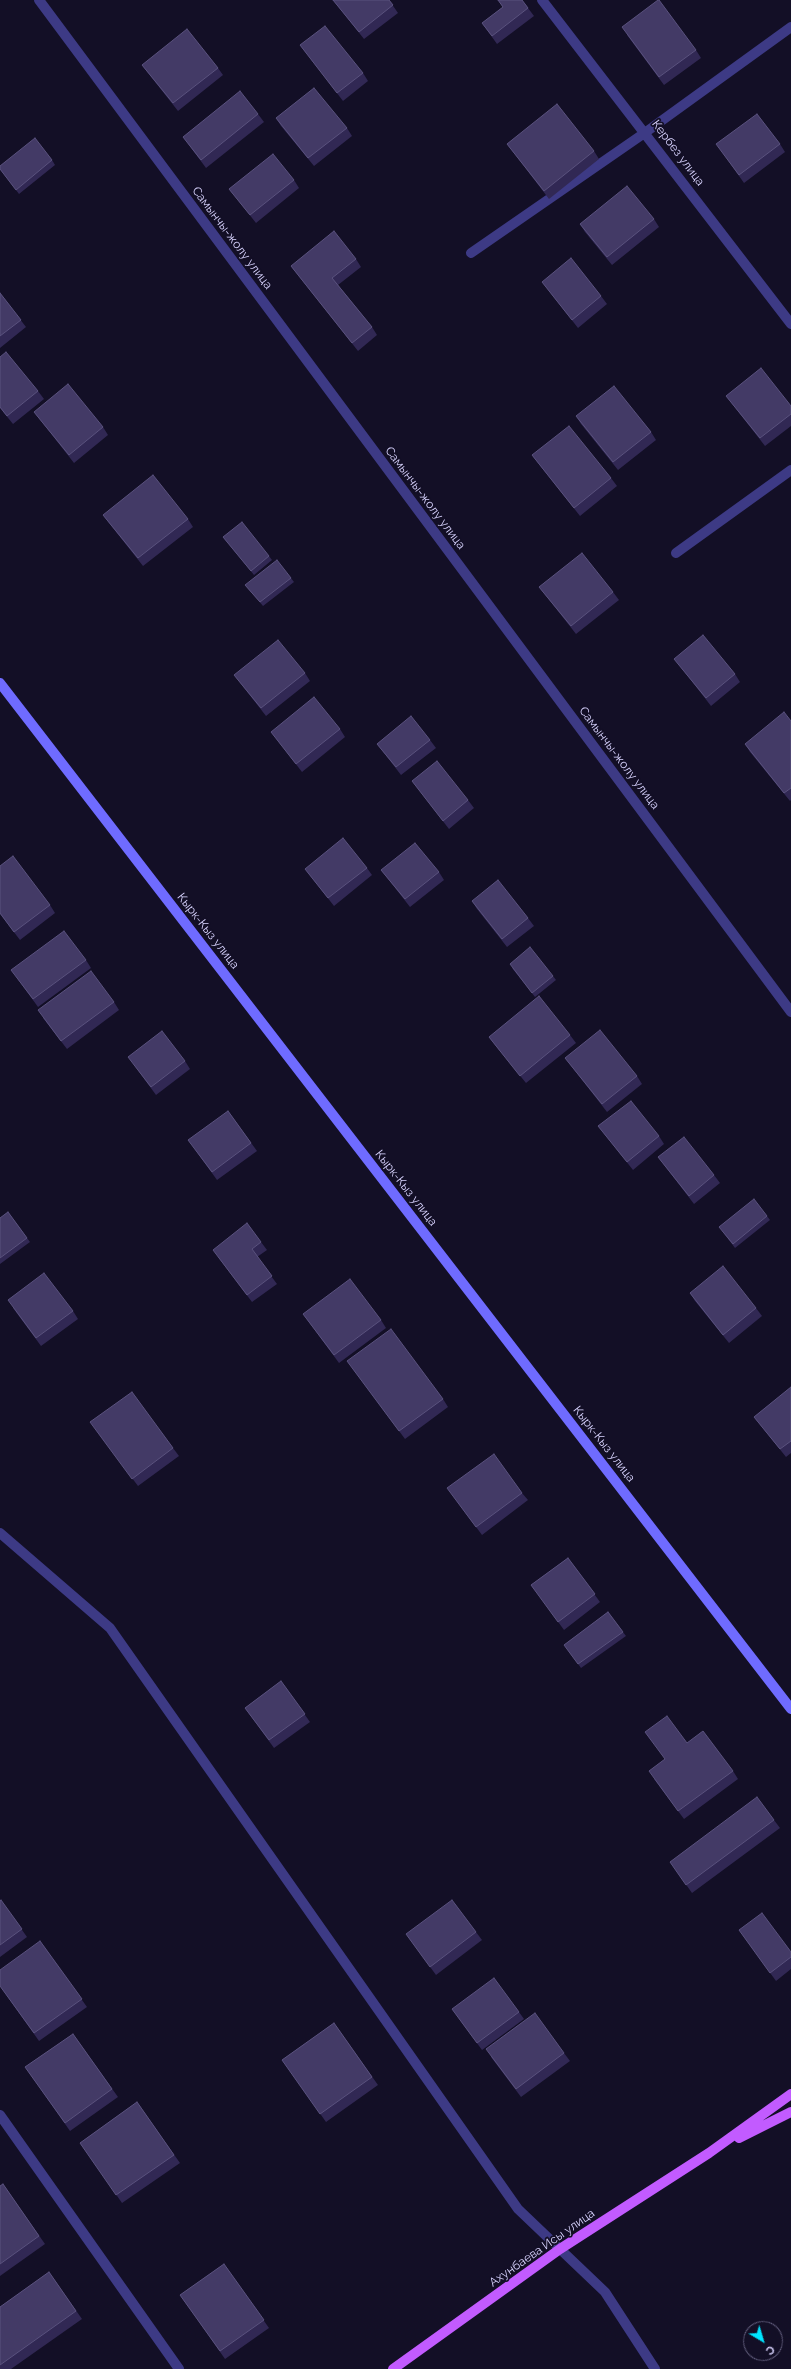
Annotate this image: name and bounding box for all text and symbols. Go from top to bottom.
street label: Кербез улица [649,117,707,189]
street label: Самынчы-жолу улица [189,184,275,292]
street label: Самынчы-жолу улица [382,444,468,552]
street label: Самынчы-жолу улица [576,704,662,812]
street label: Кырк-Кыз улица [174,890,242,972]
street label: Кырк-Кыз улица [372,1147,440,1229]
street label: Кырк-Кыз улица [570,1403,638,1485]
street label: Ахунбаева Исы улица [487,2206,597,2290]
north arrow [743,2321,783,2361]
text: С [763,2343,777,2358]

